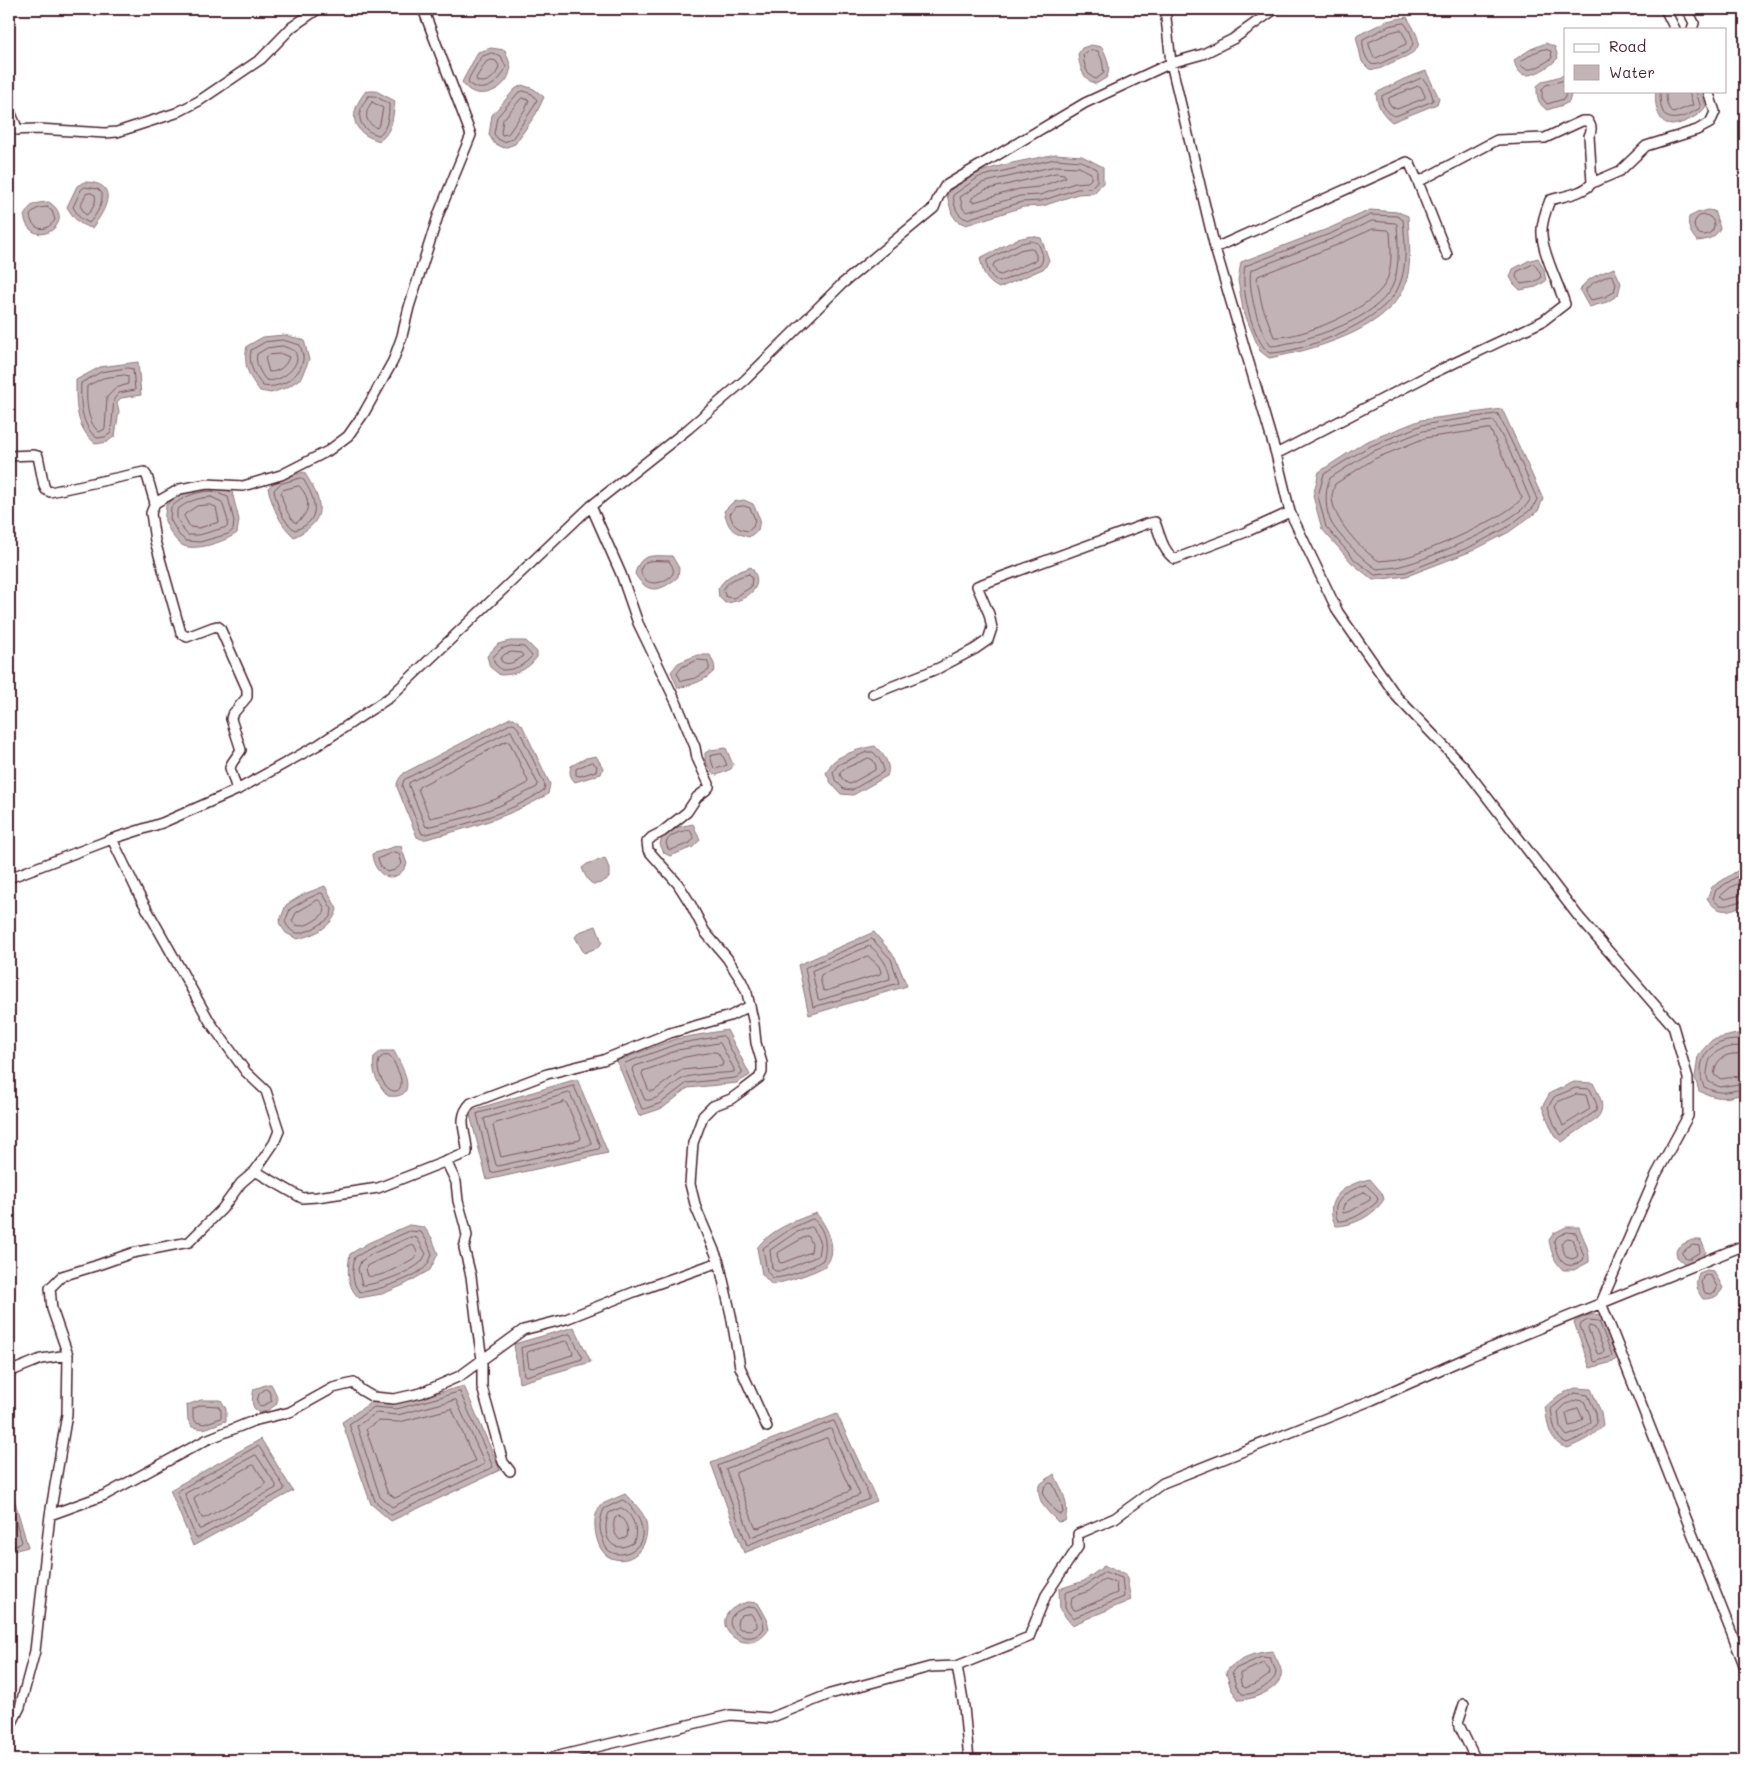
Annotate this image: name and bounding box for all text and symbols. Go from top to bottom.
legend [1564,28,1726,92]
text: Road [1609,36,1646,56]
text: Water [1609,62,1655,82]

